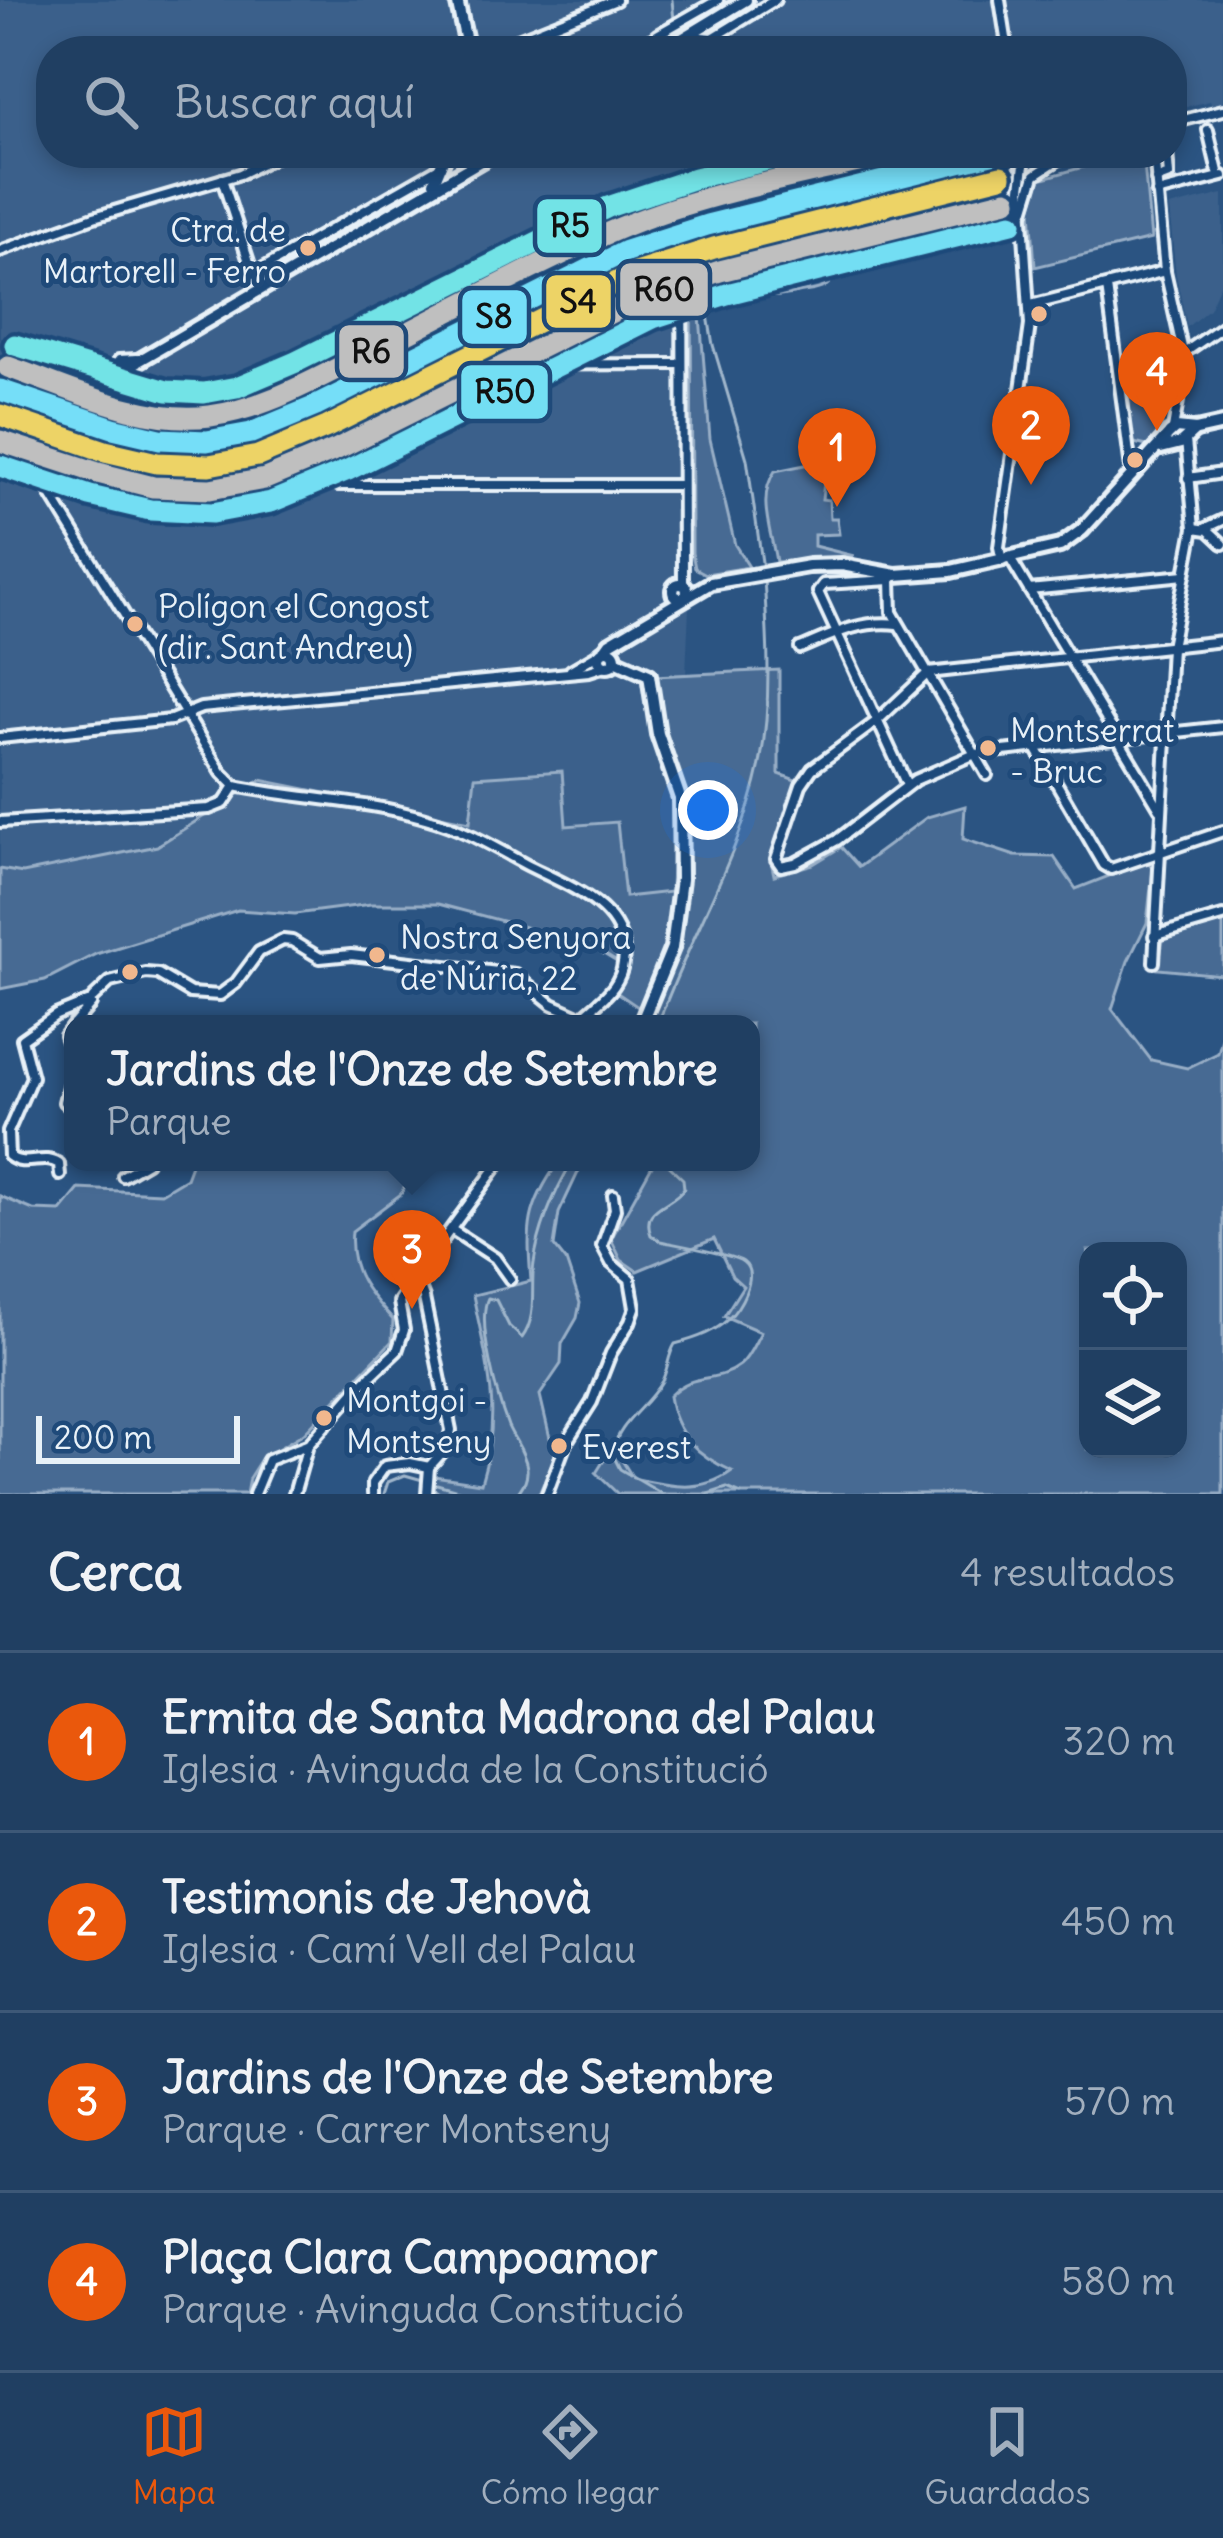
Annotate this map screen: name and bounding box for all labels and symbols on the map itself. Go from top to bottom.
line badge: R5 [535,197,604,255]
text: R5 [550,204,590,246]
place label: Ctra. de Martorell - Ferro [43,209,286,292]
marker: Ctra. de Martorell - Ferro [297,237,319,259]
line badge: R60 [618,261,710,318]
text: R60 [633,268,695,310]
line badge: S4 [544,273,613,330]
text: S4 [559,280,597,322]
line badge: S8 [460,288,529,346]
text: S8 [475,295,513,337]
unlabelled marker [1028,303,1050,325]
line badge: R6 [337,323,406,380]
text: R6 [351,330,391,372]
pin: 4 [1118,332,1196,431]
line badge: R50 [459,363,550,421]
text: R50 [474,370,536,412]
pin: 2 [992,386,1070,485]
pin: 1 [798,408,876,507]
unlabelled marker [1124,449,1146,471]
place label: Polígon el Congost (dir. Sant Andreu) [158,585,430,668]
marker: Polígon el Congost (dir. Sant Andreu) [124,613,146,635]
place label: Montserrat - Bruc [1010,709,1174,792]
marker: Montserrat - Bruc [977,737,999,759]
your location [678,780,738,840]
place label: Nostra Senyora de Núria, 22 [400,916,631,999]
marker: Nostra Senyora de Núria, 22 [366,944,388,966]
unlabelled marker [119,961,141,983]
pin: 3 [373,1210,451,1309]
place label: Montgoi - Montseny [346,1379,491,1462]
marker: Montgoi - Montseny [313,1407,335,1429]
scale bar [36,1410,240,1463]
place label: Everest [582,1426,691,1468]
marker: Everest [548,1435,570,1457]

